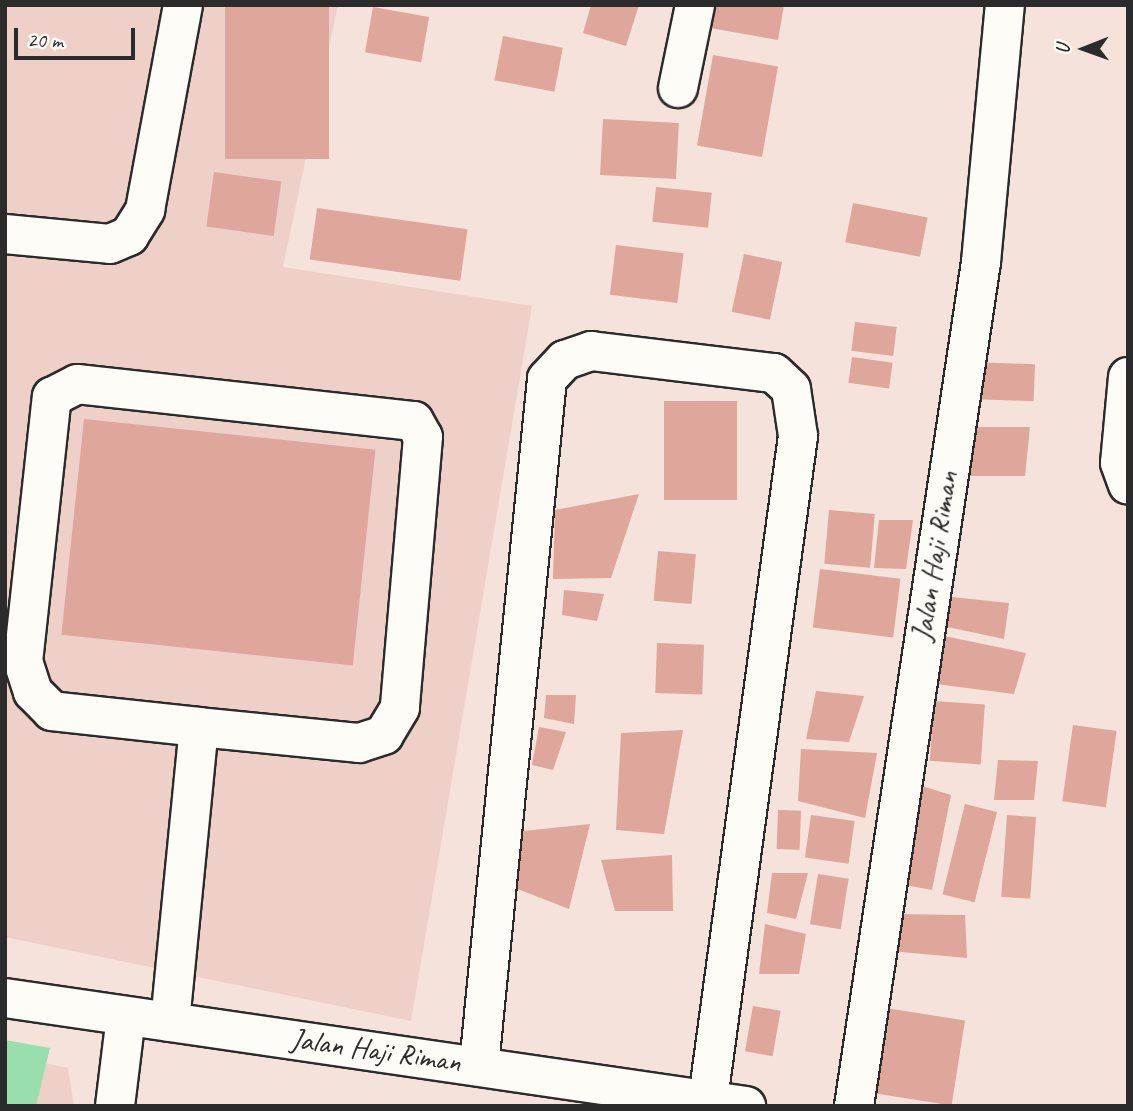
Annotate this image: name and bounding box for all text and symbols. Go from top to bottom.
scale bar [18,14,138,58]
north arrow [1049,14,1119,84]
text: 20 m [27,27,63,53]
text: U [1051,45,1075,54]
street label: Jalan Haji Riman [903,468,965,644]
street label: Jalan Haji Riman [288,1020,464,1080]

